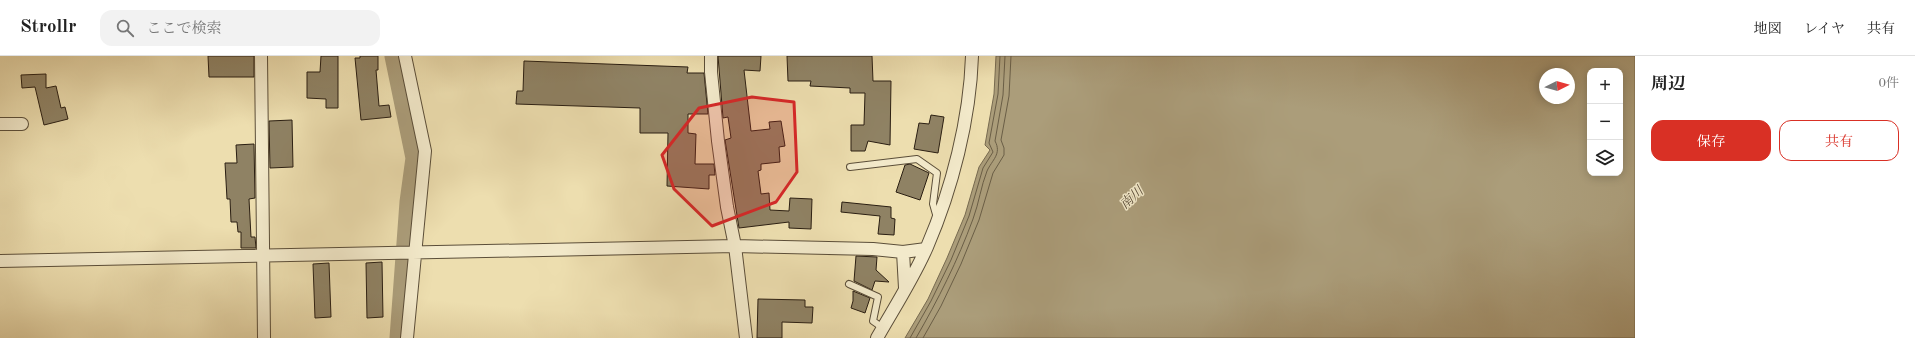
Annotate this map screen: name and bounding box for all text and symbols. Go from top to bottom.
search box [100,10,380,46]
icon: search [114,17,136,39]
text: Strollr [20,18,76,37]
text: ここで検索 [146,22,221,37]
text: 地図 [1754,22,1782,36]
text: レイヤ [1804,22,1845,36]
text: 共有 [1867,22,1895,36]
north arrow [1539,68,1575,104]
map controls [1587,68,1623,176]
button: + [1587,68,1623,104]
text: 周辺 [1651,76,1685,93]
text: 0件 [1878,77,1899,90]
button: − [1587,104,1623,140]
button: 保存 [1651,120,1771,161]
button: 共有 [1779,120,1899,161]
button: layers [1587,140,1623,176]
water label: 南川 [1117,183,1147,212]

